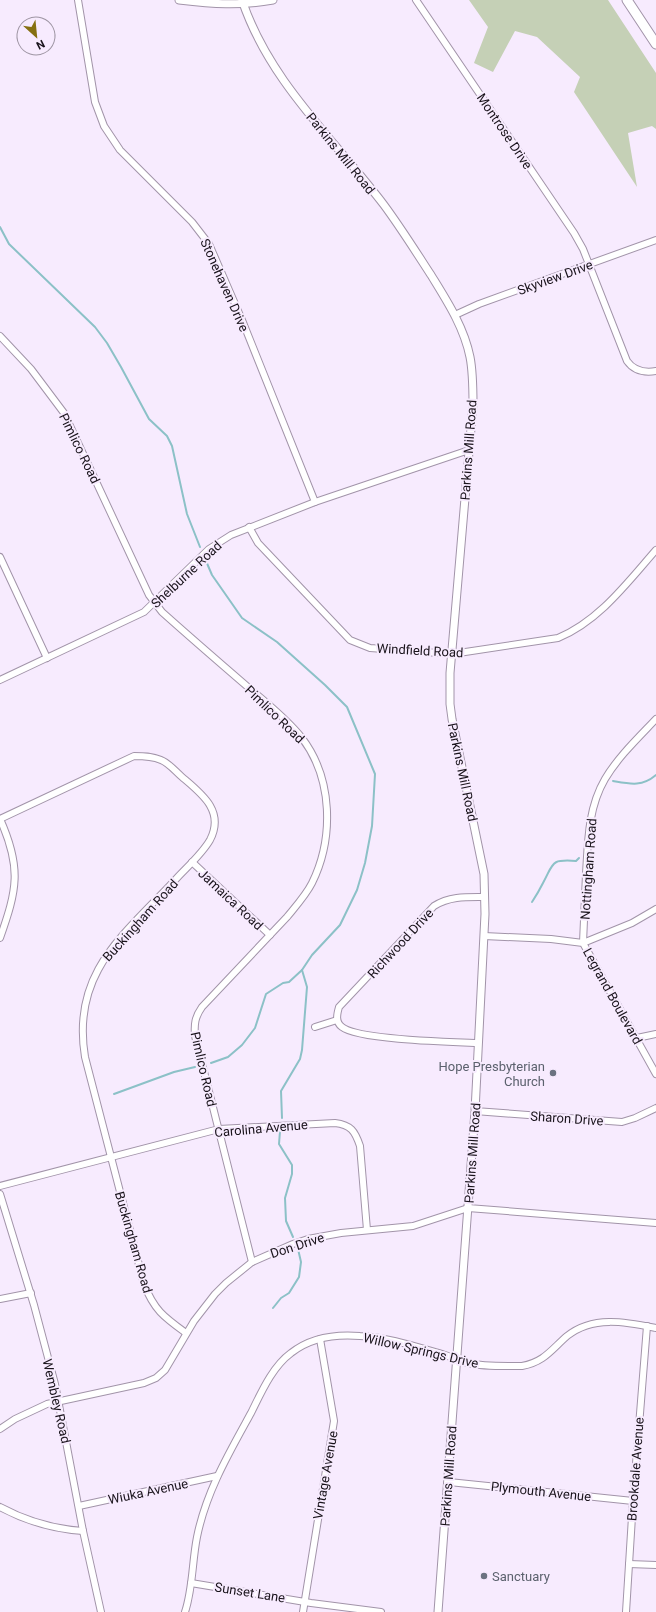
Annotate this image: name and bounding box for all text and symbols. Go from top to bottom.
north arrow [16,16,56,56]
text: N [34,37,47,52]
street label: Montrose Drive [474,91,535,172]
street label: Parkins Mill Road [303,110,378,197]
street label: Stonehaven Drive [197,236,252,334]
street label: Skyview Drive [515,257,595,298]
street label: Parkins Mill Road [458,399,479,501]
street label: Pimlico Road [56,411,103,486]
street label: Shelburne Road [148,538,225,611]
street label: Windfield Road [376,641,464,660]
street label: Pimlico Road [242,682,307,746]
street label: Parkins Mill Road [445,721,480,823]
street label: Nottingham Road [577,818,600,920]
street label: Jamaica Road [195,866,266,933]
street label: Buckingham Road [100,876,181,964]
street label: Richwood Drive [364,905,436,981]
street label: Legrand Boulevard [580,946,645,1047]
street label: Pimlico Road [188,1030,219,1108]
place label: Hope Presbyterian Church [438,1059,545,1089]
marker: Hope Presbyterian Church [548,1068,558,1078]
street label: Parkins Mill Road [462,1102,483,1204]
street label: Sharon Drive [530,1108,604,1129]
street label: Carolina Avenue [214,1117,308,1140]
street label: Buckingham Road [112,1190,155,1295]
street label: Don Drive [268,1230,326,1261]
street label: Willow Springs Drive [362,1330,480,1371]
street label: Wembley Road [40,1357,74,1445]
street label: Brookdale Avenue [624,1417,647,1521]
street label: Parkins Mill Road [438,1425,459,1527]
street label: Vintage Avenue [310,1429,341,1521]
street label: Wiuka Avenue [107,1476,190,1507]
street label: Plymouth Avenue [490,1479,592,1504]
place label: Sanctuary [492,1569,550,1584]
marker: Sanctuary [479,1571,489,1581]
street label: Sunset Lane [214,1580,286,1605]

